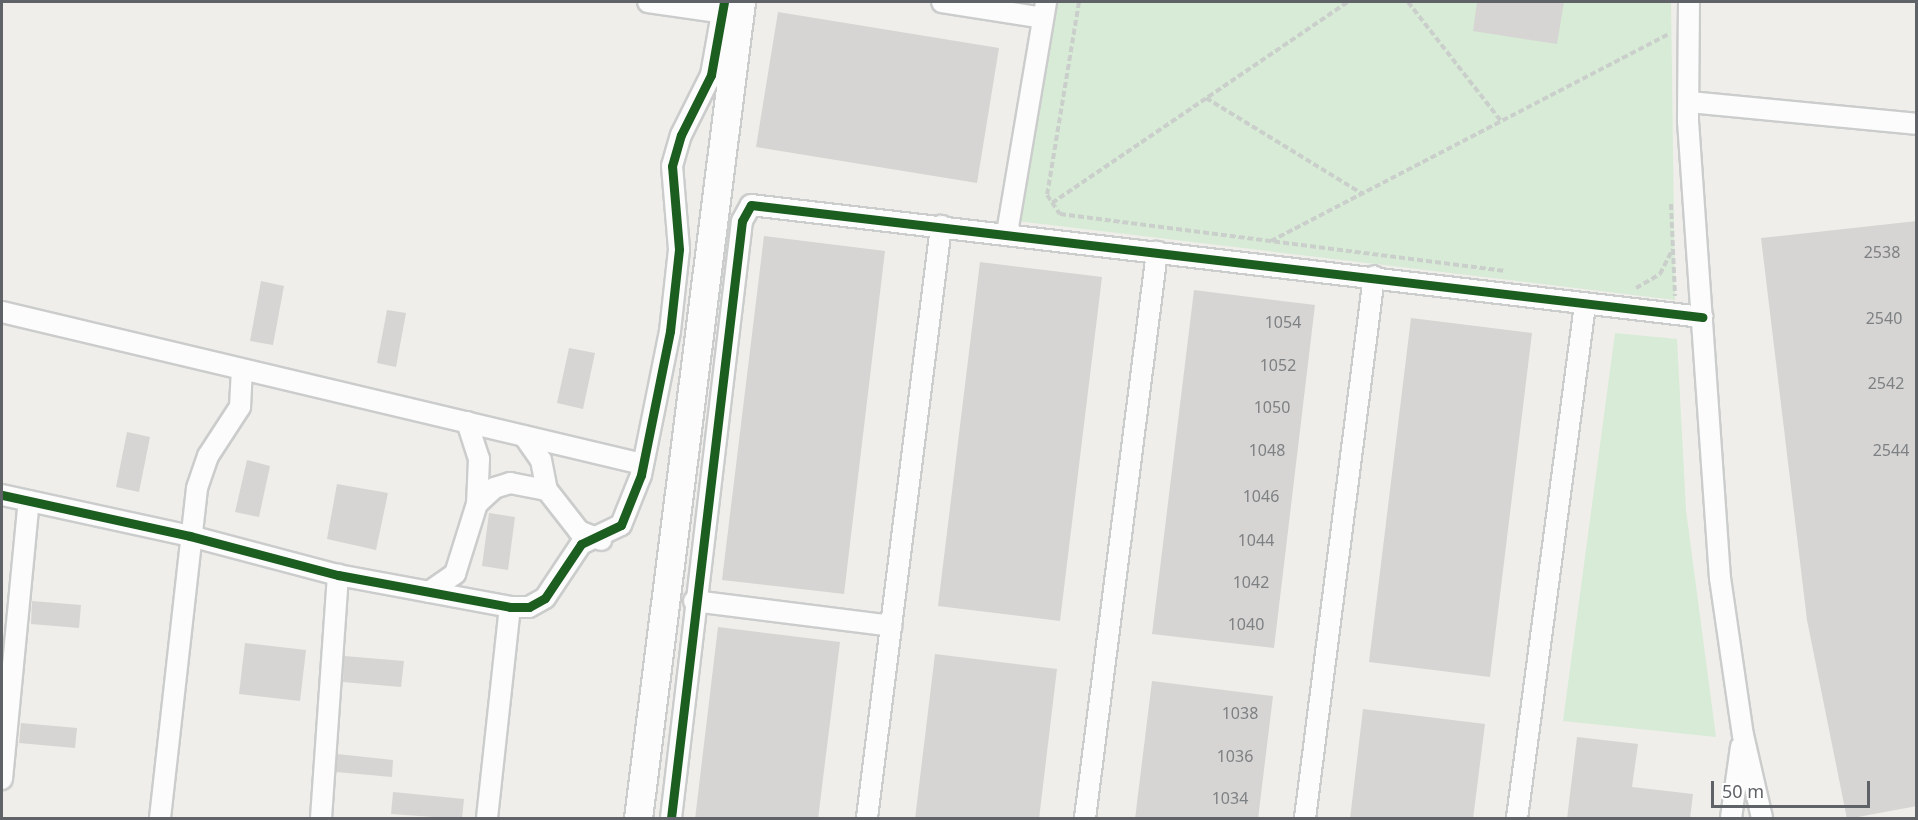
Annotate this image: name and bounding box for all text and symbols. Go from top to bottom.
house number: 2538 [1864,242,1900,262]
house number: 2540 [1866,308,1902,328]
house number: 1054 [1265,312,1301,332]
house number: 1052 [1260,355,1296,375]
house number: 2542 [1868,373,1904,393]
house number: 1050 [1254,397,1290,417]
house number: 1048 [1249,440,1285,460]
house number: 2544 [1873,440,1909,460]
house number: 1046 [1243,486,1279,506]
house number: 1044 [1238,530,1274,550]
house number: 1042 [1233,572,1269,592]
house number: 1040 [1228,614,1264,634]
house number: 1038 [1222,703,1258,723]
house number: 1036 [1217,746,1253,766]
scale bar [1714,769,1873,807]
text: 50 m [1722,779,1764,803]
house number: 1034 [1212,788,1248,808]

